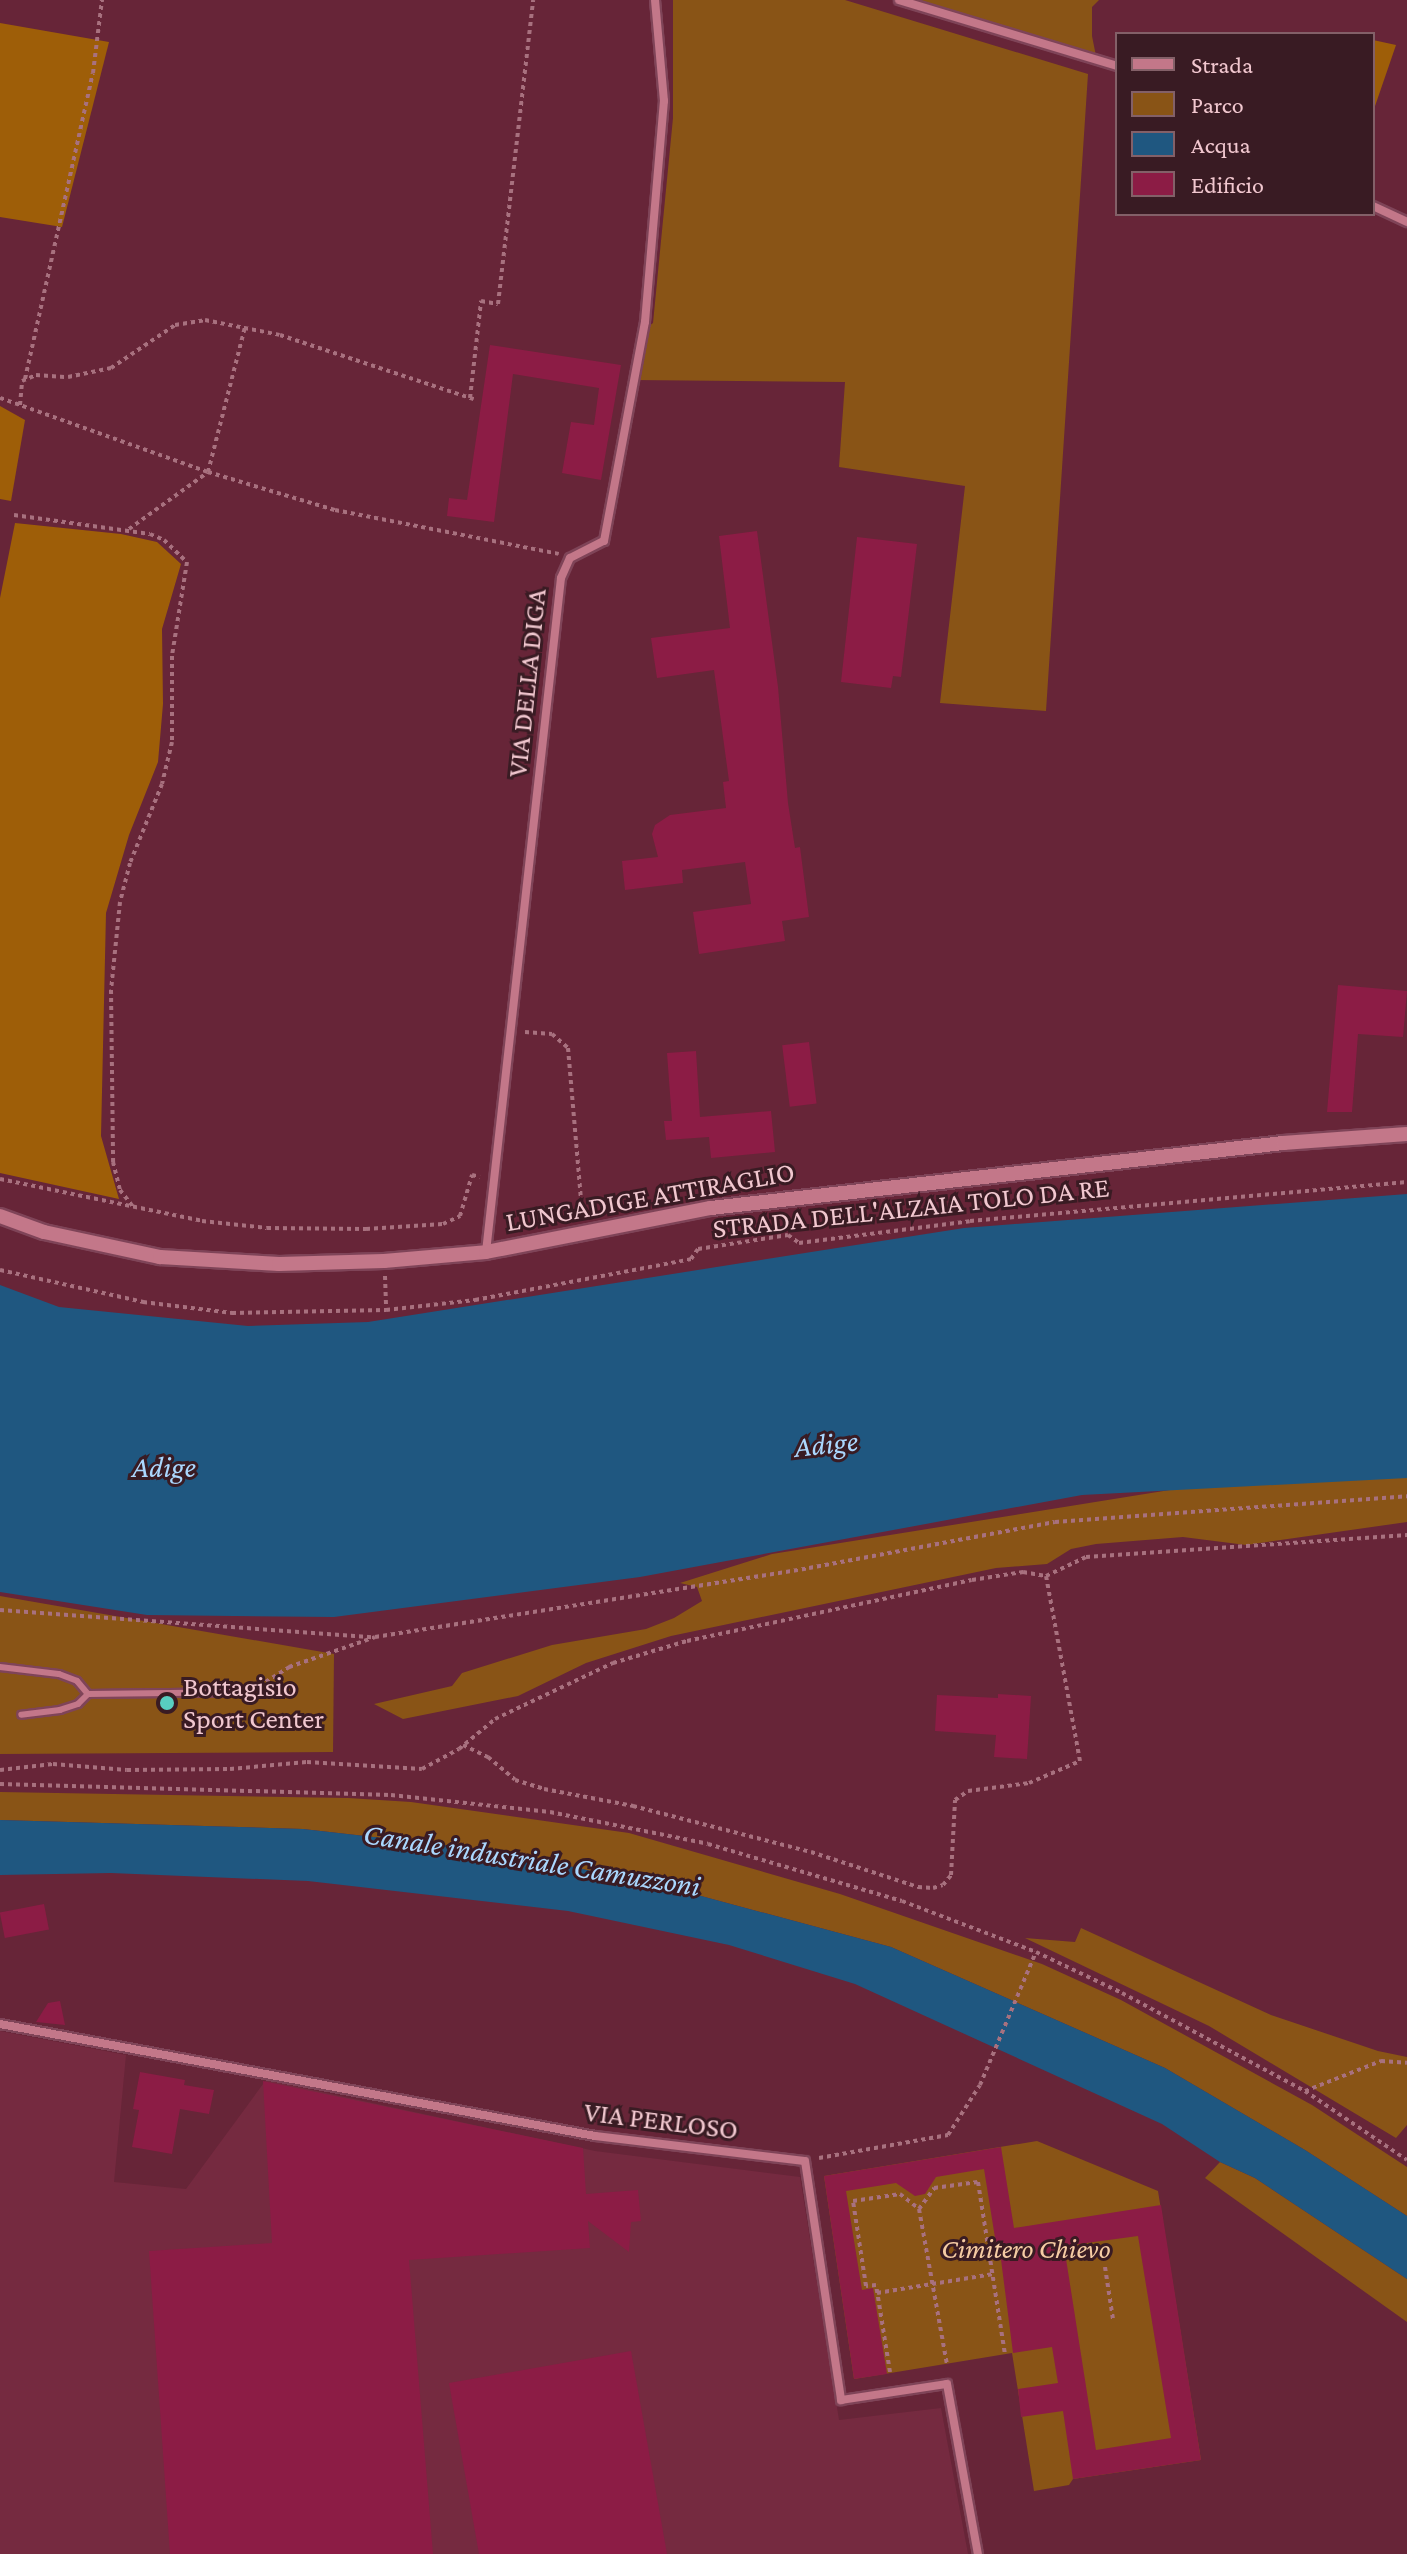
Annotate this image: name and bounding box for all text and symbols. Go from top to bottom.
legend [1115,32,1375,216]
text: Strada [1191,51,1253,78]
text: Parco [1191,91,1244,118]
text: Acqua [1191,131,1251,158]
text: Edificio [1191,171,1264,198]
street label: VIA DELLA DIGA [500,587,554,779]
street label: LUNGADIGE ATTIRAGLIO [503,1155,797,1239]
street label: STRADA DELL'ALZAIA TOLO DA RE [711,1170,1111,1246]
water label: Adige [792,1423,860,1465]
water label: Adige [132,1449,196,1485]
place label: Bottagisio Sport Center [183,1670,324,1736]
marker: Bottagisio Sport Center [158,1694,176,1712]
water label: Canale industriale Camuzzoni [361,1816,703,1904]
street label: VIA PERLOSO [582,2095,740,2147]
park label: Cimitero Chievo [941,2232,1111,2266]

